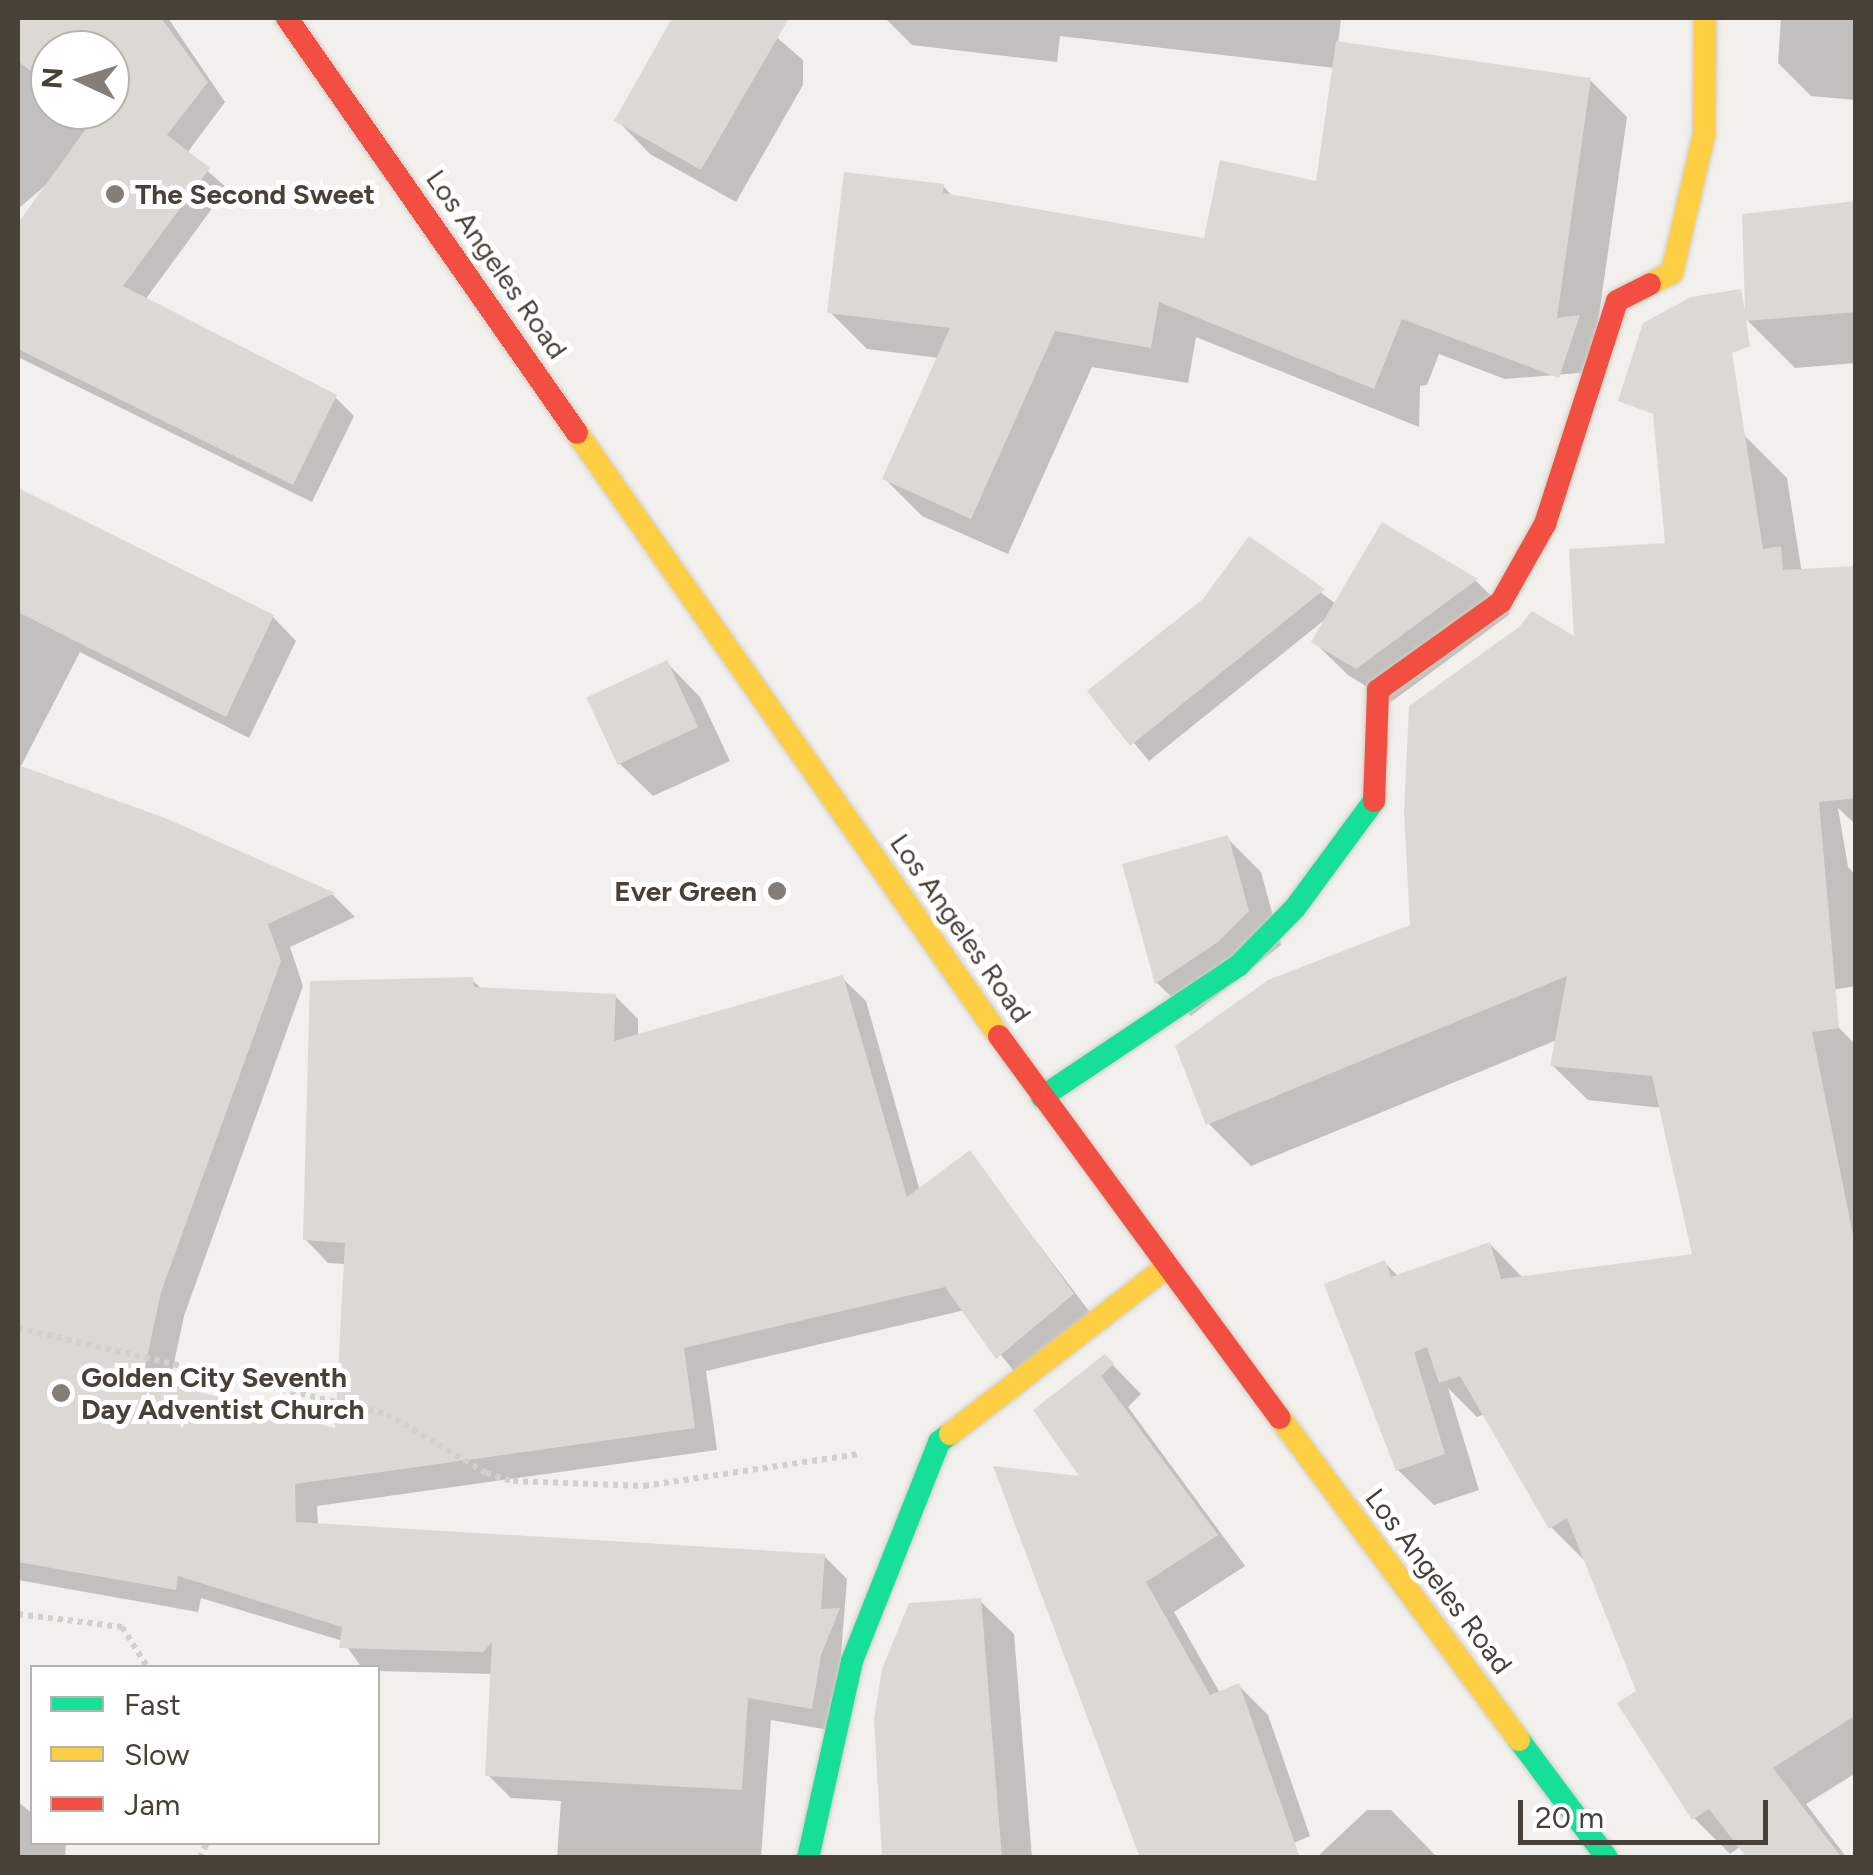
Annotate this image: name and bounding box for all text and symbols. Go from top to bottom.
north arrow [30,30,130,130]
text: N [34,66,70,90]
street label: Los Angeles Road [419,163,575,365]
place label: The Second Sweet [135,177,375,211]
marker: The Second Sweet [104,183,126,205]
street label: Los Angeles Road [883,827,1039,1029]
place label: Ever Green [614,874,757,908]
marker: Ever Green [766,880,788,902]
place label: Golden City Seventh Day Adventist Church [81,1360,364,1426]
marker: Golden City Seventh Day Adventist Church [50,1382,72,1404]
street label: Los Angeles Road [1358,1482,1520,1680]
legend [30,1665,380,1845]
text: Fast [124,1686,181,1723]
text: Slow [124,1736,190,1773]
scale bar [1523,1780,1773,1842]
text: Jam [124,1786,180,1823]
text: 20 m [1535,1799,1604,1836]

